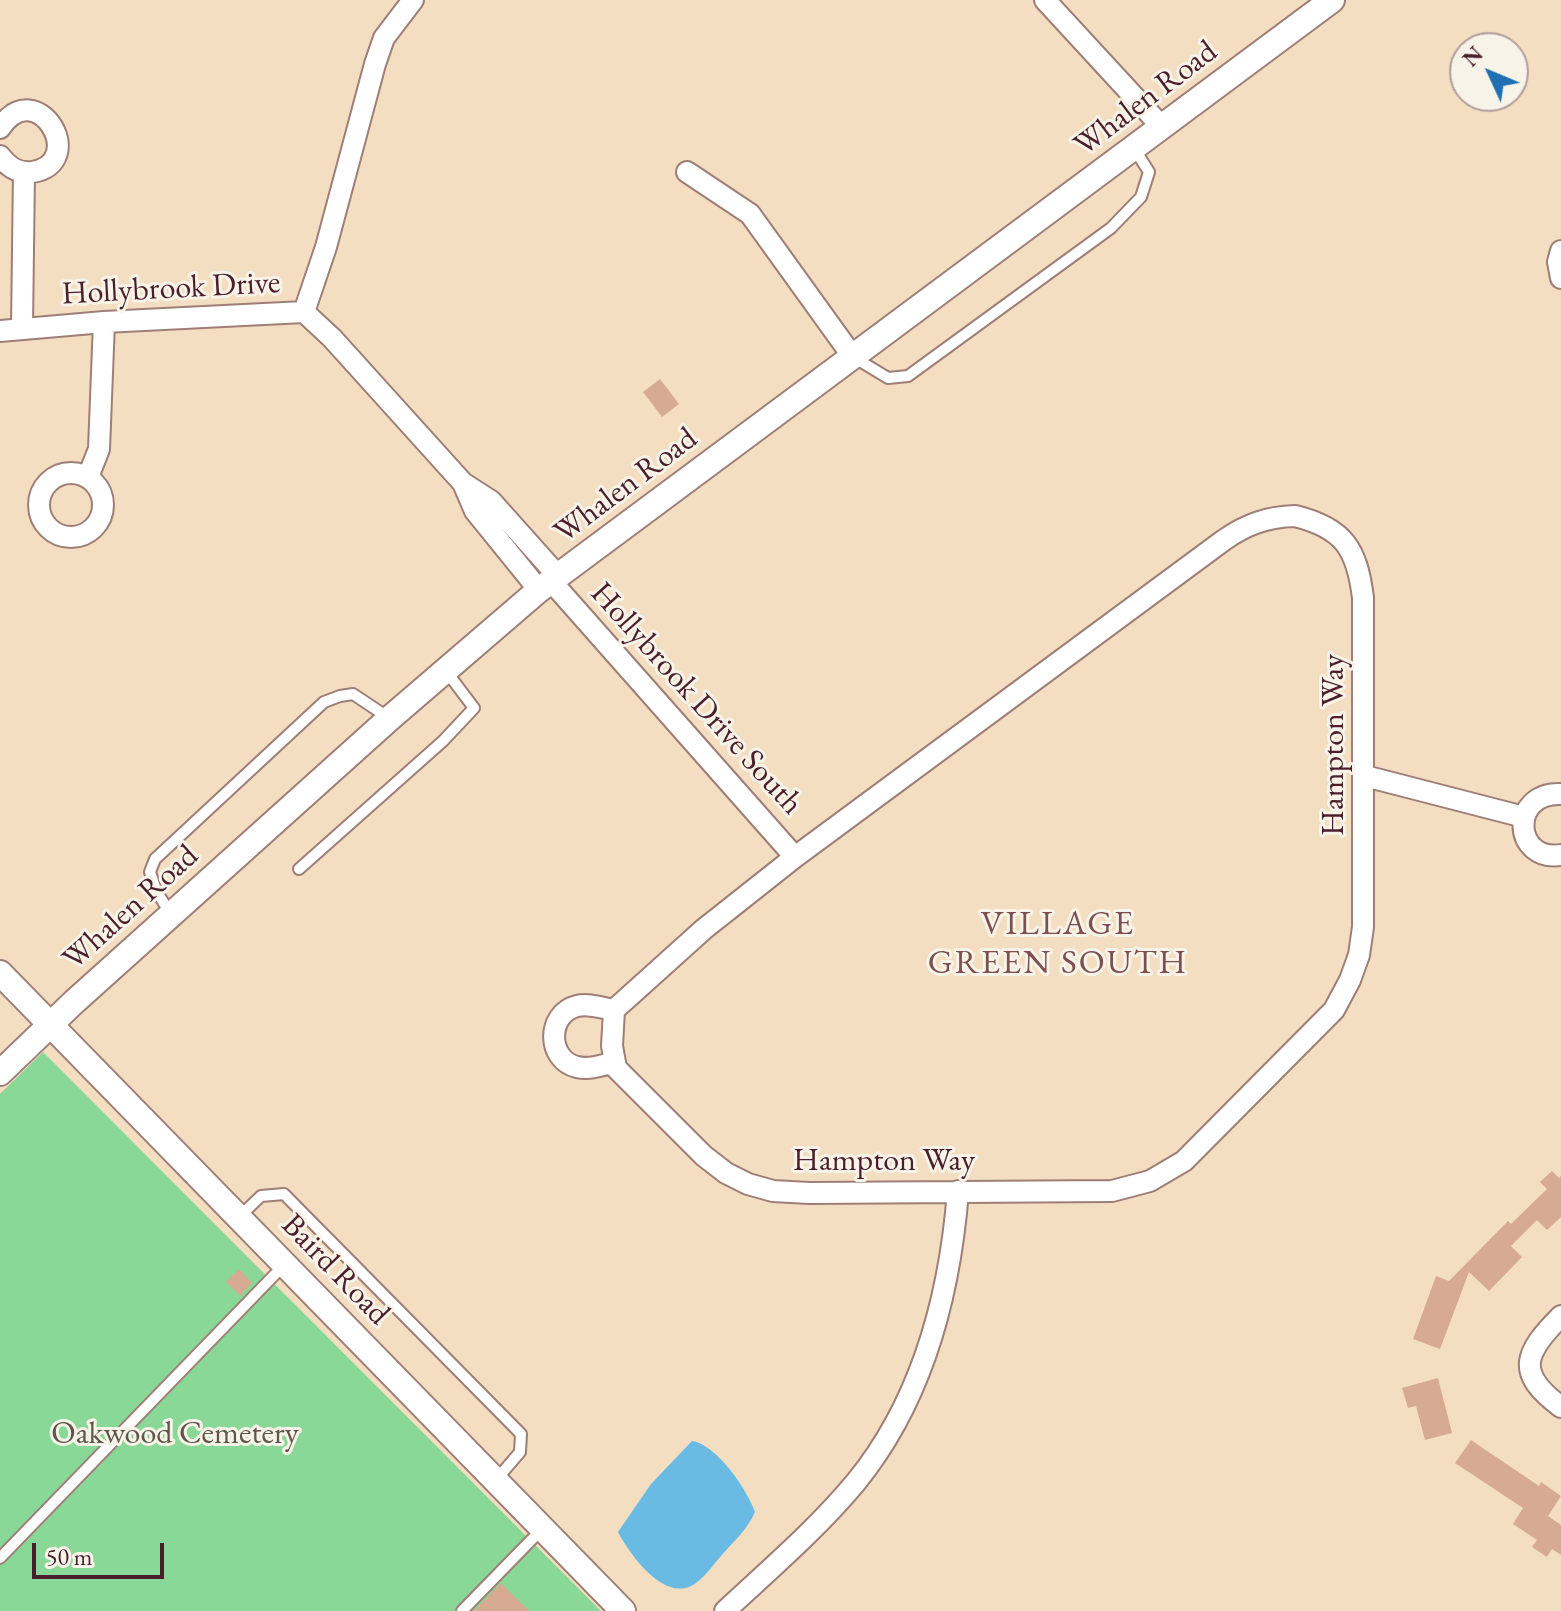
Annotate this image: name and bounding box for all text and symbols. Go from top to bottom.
north arrow [1449,32,1529,112]
street label: Whalen Road [1067,33,1225,165]
text: N [1456,40,1489,73]
street label: Hollybrook Drive [61,264,281,314]
street label: Whalen Road [547,420,705,552]
street label: Hollybrook Drive South [582,575,810,823]
street label: Hampton Way [1315,654,1353,836]
street label: Whalen Road [55,837,207,979]
district label: VILLAGE GREEN SOUTH [928,905,1188,984]
street label: Hampton Way [793,1142,975,1180]
street label: Baird Road [273,1206,397,1334]
park label: Oakwood Cemetery [51,1415,299,1453]
scale bar [36,1527,168,1577]
text: 50 m [46,1541,93,1572]

